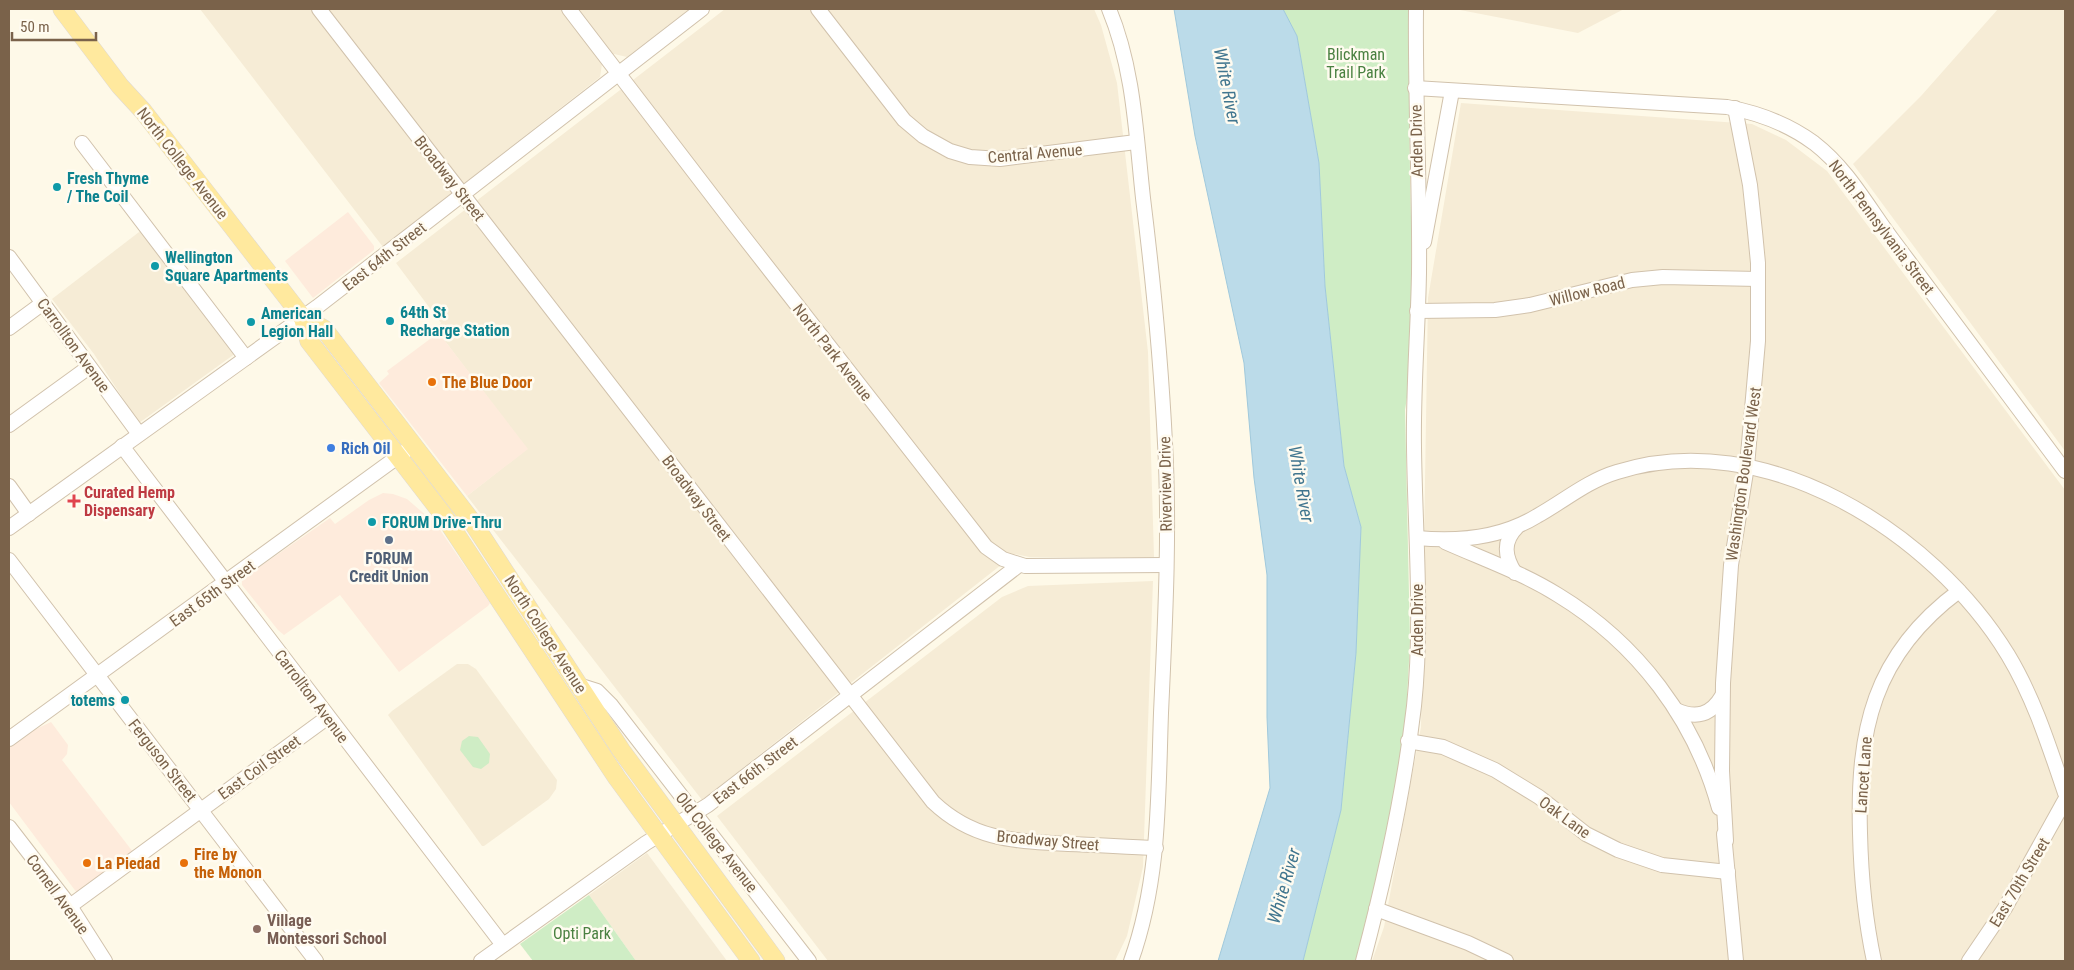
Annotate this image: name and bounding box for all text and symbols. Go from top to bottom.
scale bar [12,10,96,42]
text: 50 m [20,18,50,36]
park label: Blickman Trail Park [1326,45,1387,82]
water label: White River [1210,46,1245,127]
street label: North College Avenue [133,104,232,223]
street label: Arden Drive [1406,104,1427,178]
street label: Broadway Street [410,132,489,225]
street label: Central Avenue [987,140,1083,167]
street label: North Pennsylvania Street [1825,156,1939,298]
place label: Fresh Thyme / The Coil [66,169,149,206]
marker: Fresh Thyme / The Coil [51,181,63,193]
street label: East 64th Street [339,218,430,295]
place label: Wellington Square Apartments [165,248,288,285]
marker: Wellington Square Apartments [149,260,161,272]
street label: Willow Road [1547,273,1627,310]
street label: Carrollton Avenue [33,294,114,396]
street label: North Park Avenue [789,300,876,404]
place label: 64th St Recharge Station [400,303,510,340]
place label: American Legion Hall [261,304,333,341]
marker: 64th St Recharge Station [384,315,396,327]
marker: American Legion Hall [245,316,257,328]
place label: The Blue Door [442,373,532,392]
marker: The Blue Door [426,376,438,388]
street label: Washington Boulevard West [1722,385,1765,562]
street label: Riverview Drive [1155,436,1176,532]
place label: Rich Oil [341,439,391,458]
marker: Rich Oil [325,442,337,454]
water label: White River [1284,444,1319,524]
street label: Broadway Street [658,452,735,545]
place label: Curated Hemp Dispensary [84,483,175,520]
marker: Curated Hemp Dispensary [68,495,80,507]
place label: FORUM Drive-Thru [382,513,502,532]
marker: FORUM Drive-Thru [366,516,378,528]
marker: FORUM Credit Union [383,534,395,546]
place label: FORUM Credit Union [349,549,429,586]
street label: East 65th Street [166,556,259,631]
street label: North College Avenue [500,572,591,697]
street label: Arden Drive [1408,584,1427,656]
street label: Carrollton Avenue [270,646,353,747]
place label: totems [71,691,115,710]
marker: totems [119,694,131,706]
street label: Ferguson Street [124,715,201,806]
street label: East Coil Street [214,731,304,804]
street label: East 66th Street [709,732,801,808]
street label: Lancet Lane [1851,736,1876,814]
street label: Old College Avenue [672,788,762,896]
street label: Oak Lane [1535,792,1594,842]
street label: Broadway Street [996,827,1100,854]
street label: East 70th Street [1985,834,2054,930]
place label: Fire by the Monon [194,845,262,882]
water label: White River [1263,845,1304,926]
street label: Cornell Avenue [22,851,93,938]
place label: La Piedad [97,854,160,873]
marker: La Piedad [81,857,93,869]
marker: Fire by the Monon [178,857,190,869]
place label: Village Montessori School [267,911,387,948]
marker: Village Montessori School [251,923,263,935]
park label: Opti Park [553,924,612,943]

